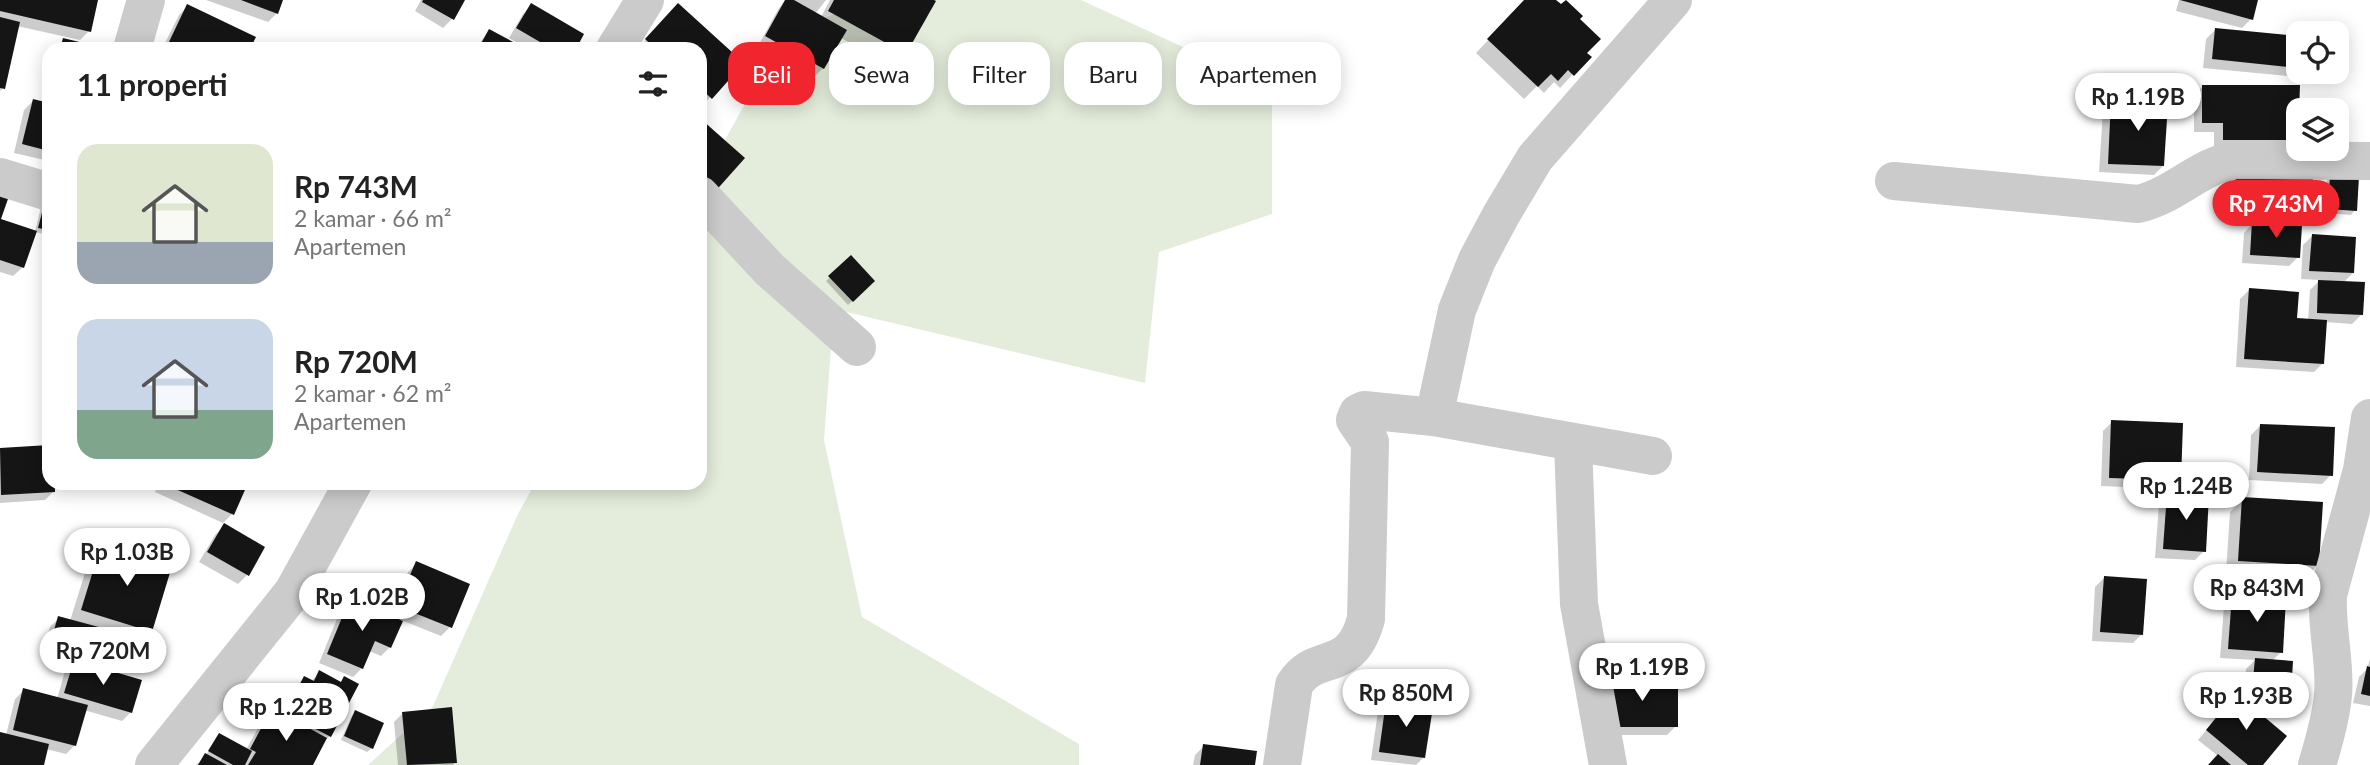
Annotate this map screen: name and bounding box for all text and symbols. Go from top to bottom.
map controls [2286,21,2349,161]
button: locate [2286,21,2349,84]
chip: Beli [728,42,815,105]
chip: Sewa [829,42,934,105]
chip: Filter [948,42,1050,105]
chip: Baru [1064,42,1162,105]
chip: Apartemen [1176,42,1341,105]
icon: filters [634,65,672,103]
text: 11 properti [77,66,228,102]
pin: Rp 1.19B [2066,74,2210,133]
text: Rp 1.19B [2091,82,2185,110]
button: layers [2286,98,2349,161]
text: Rp 743M [294,168,418,204]
icon: home [133,172,217,256]
pin: Rp 743M [2211,180,2341,240]
text: Rp 743M [2228,189,2324,217]
text: 2 kamar · 66 m² [294,204,452,232]
text: Apartemen [294,232,406,260]
text: Rp 720M [294,343,418,379]
icon: home [133,347,217,431]
text: 2 kamar · 62 m² [294,379,452,407]
text: Apartemen [294,407,406,435]
pin: Rp 1.24B [2114,462,2258,522]
text: Rp 1.24B [2139,471,2233,499]
pin: Rp 1.03B [55,528,199,588]
text: Rp 1.03B [80,537,174,565]
pin: Rp 843M [2192,564,2322,624]
text: Rp 843M [2209,573,2305,601]
pin: Rp 1.02B [290,574,434,633]
text: Rp 1.02B [315,582,409,610]
pin: Rp 720M [38,628,168,687]
text: Rp 720M [55,636,151,664]
pin: Rp 1.19B [1570,644,1714,703]
text: Rp 1.19B [1595,652,1689,680]
pin: Rp 850M [1341,670,1471,729]
pin: Rp 1.93B [2174,672,2318,732]
text: Rp 850M [1358,678,1454,706]
text: Rp 1.93B [2199,681,2293,709]
pin: Rp 1.22B [214,684,358,743]
text: Rp 1.22B [239,692,333,720]

